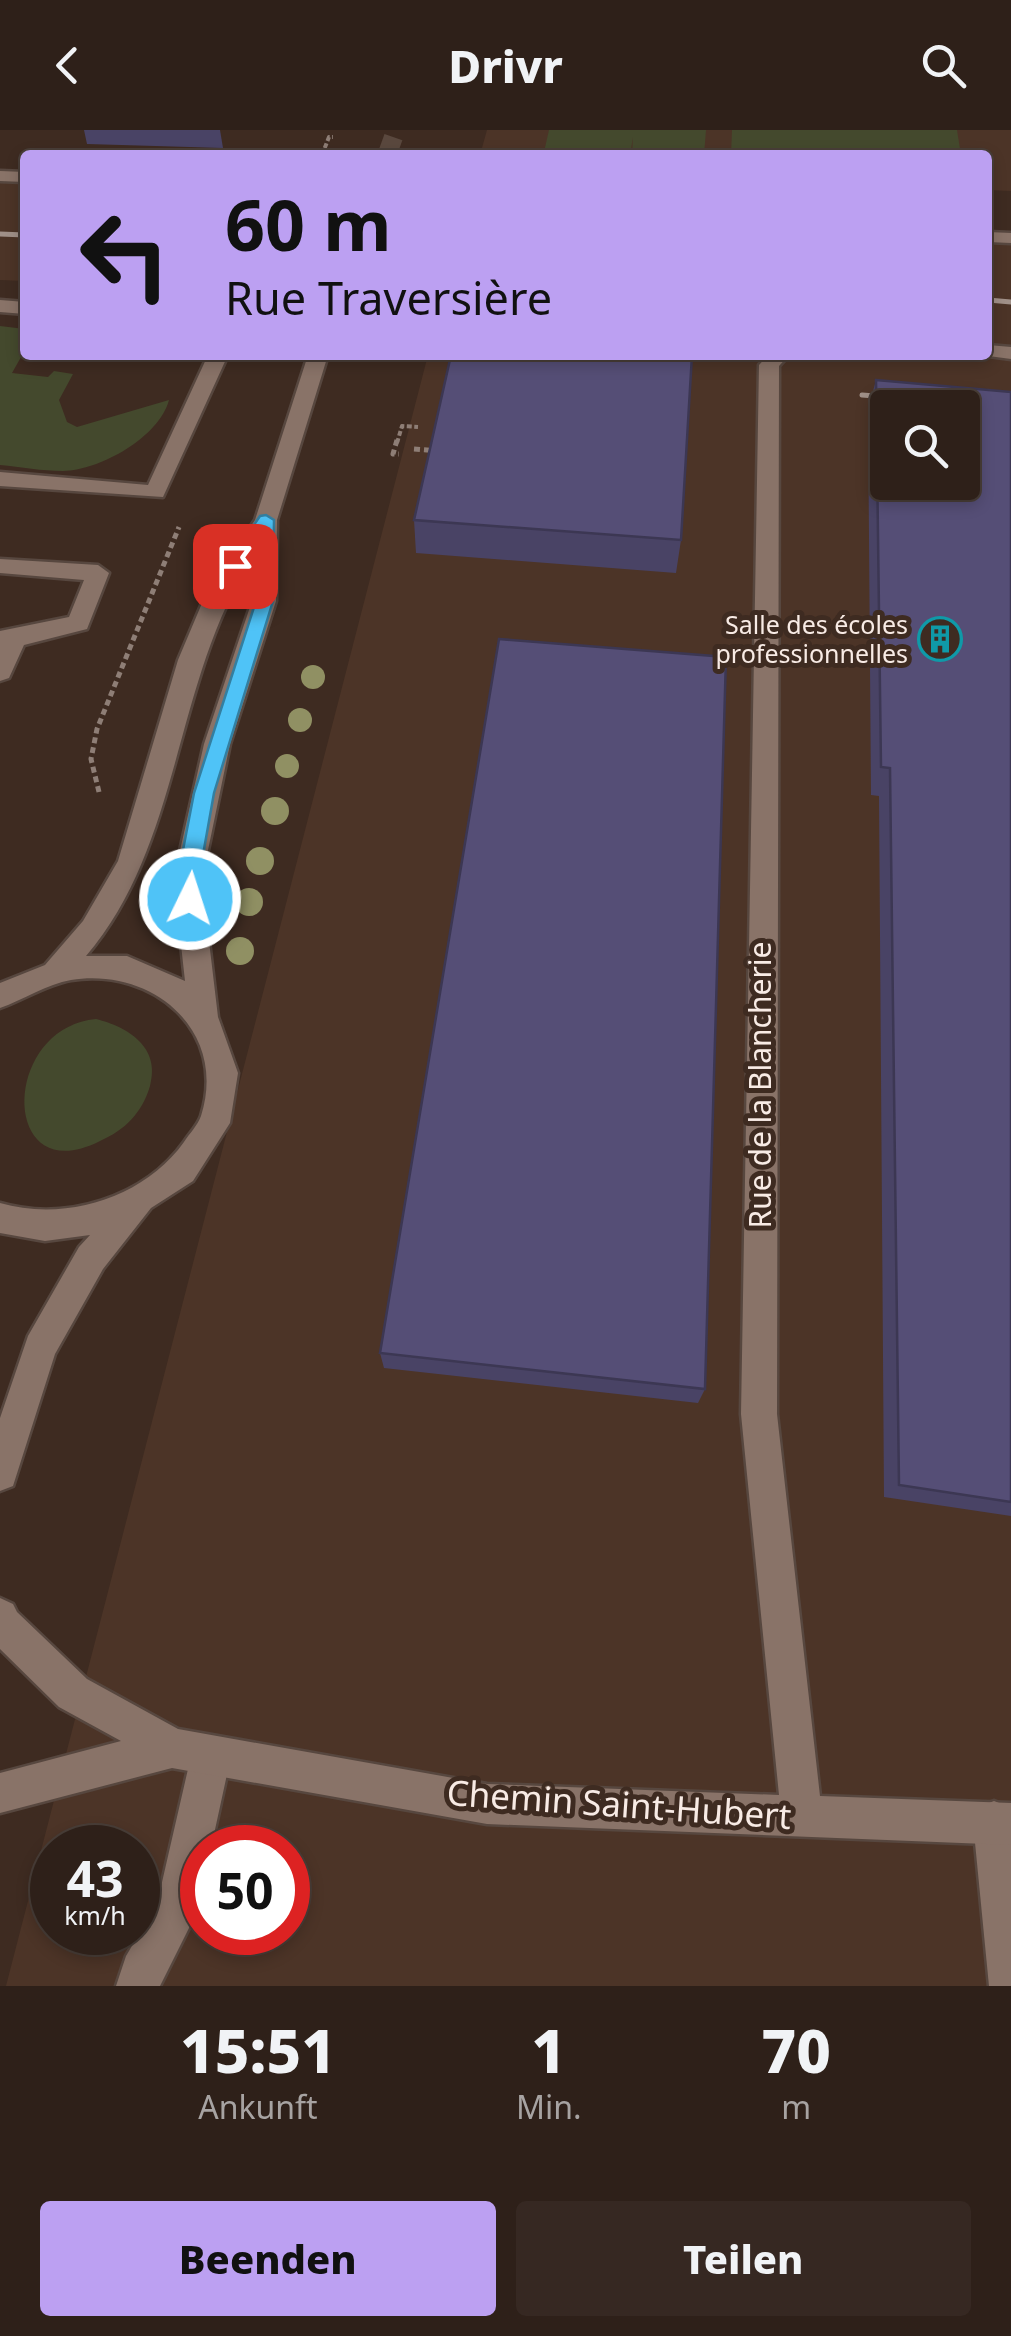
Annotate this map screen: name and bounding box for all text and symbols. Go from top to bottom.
text: Drivr [448,35,563,96]
icon: back [40,38,95,93]
icon: search [916,38,971,93]
text: 60 m [225,176,392,272]
icon: left [60,190,190,320]
text: Rue Traversière [225,267,552,328]
map controls [870,390,980,500]
button: search [870,390,980,500]
pin [193,524,278,609]
icon: arrive [208,539,263,594]
place label: Salle des écoles professionnelles [715,607,908,670]
building icon: Salle des écoles professionnelles [917,616,963,662]
position arrow [138,847,242,951]
street label: Rue de la Blancherie [739,942,780,1228]
street label: Chemin Saint-Hubert [445,1768,793,1839]
speed limit sign: 50 [180,1825,310,1955]
text: 43 [66,1844,124,1912]
text: km/h [64,1898,126,1932]
text: 15:51 [180,2009,336,2091]
text: 1 [531,2009,566,2091]
text: 70 [762,2009,831,2091]
text: Ankunft [198,2085,318,2128]
text: Min. [516,2085,582,2128]
text: m [781,2085,811,2128]
button: Beenden [40,2201,496,2316]
button: Teilen [516,2201,971,2316]

